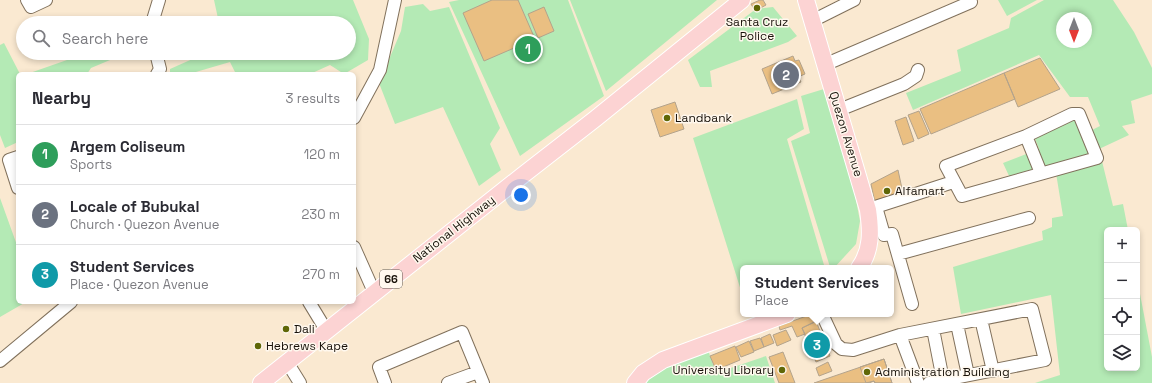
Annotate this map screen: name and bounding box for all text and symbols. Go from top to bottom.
marker: Santa Cruz Police [752,3,762,13]
north arrow [1056,12,1092,48]
place label: Santa Cruz Police [726,14,788,44]
search box [16,16,356,60]
icon: search [30,27,52,49]
text: Search here [62,29,148,48]
pin: 1 [515,34,541,64]
pin: 2 [773,60,799,90]
text: Nearby [32,87,91,109]
street label: Quezon Avenue [825,89,867,179]
text: 3 results [286,90,340,107]
place label: Landbank [675,110,733,126]
marker: Landbank [662,113,672,123]
text: Argem Coliseum [70,137,185,156]
text: 1 [42,146,48,163]
text: 120 m [304,146,340,163]
text: Sports [70,156,112,173]
place label: Alfamart [895,183,945,199]
your location [511,185,531,205]
marker: Alfamart [882,186,892,196]
street label: National Highway [410,192,498,266]
text: Locale of Bubukal [70,197,200,216]
text: 2 [41,206,49,223]
text: 230 m [302,206,340,223]
text: Church · Quezon Avenue [70,216,219,233]
map controls [1104,227,1140,371]
button: + [1104,227,1140,263]
text: Student Services [70,257,194,276]
button: − [1104,263,1140,299]
popup [740,265,894,317]
text: 3 [41,266,49,283]
text: 270 m [302,266,340,283]
road number: 66 [380,270,402,288]
text: Student Services [755,273,879,292]
text: Place · Quezon Avenue [70,276,209,293]
text: Place [755,292,789,309]
button: locate [1104,299,1140,335]
place label: Dali [294,321,315,337]
marker: Dali [281,324,291,334]
pin: 3 [804,330,830,360]
button: layers [1104,335,1140,371]
place label: Hebrews Kape [266,338,348,354]
marker: Hebrews Kape [253,341,263,351]
place label: University Library [672,362,774,378]
place label: Administration Building [875,364,1010,380]
marker: University Library [777,365,787,375]
marker: Administration Building [862,367,872,377]

